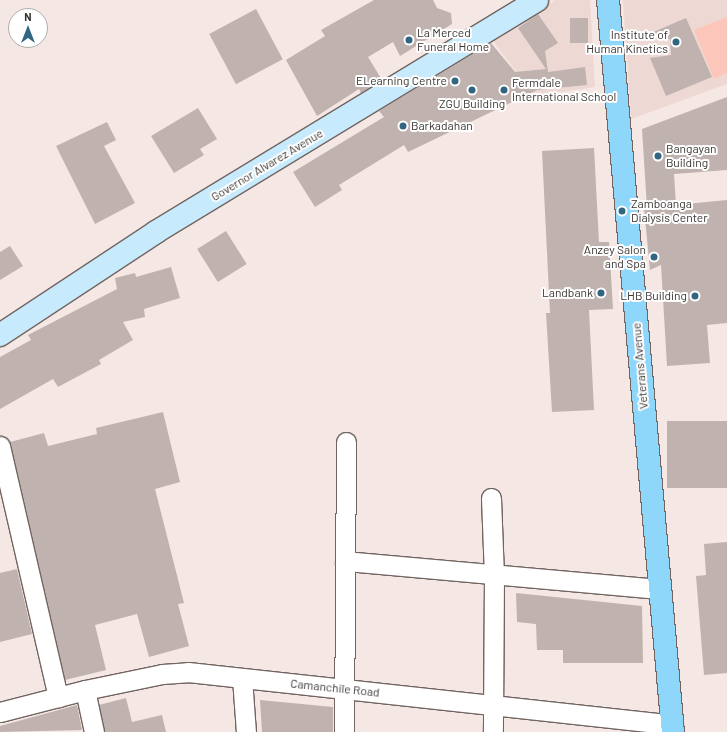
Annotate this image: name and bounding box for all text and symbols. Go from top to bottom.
north arrow [8,8,48,48]
text: N [24,10,32,23]
place label: La Merced Funeral Home [417,26,489,54]
place label: Institute of Human Kinetics [586,28,668,56]
marker: La Merced Funeral Home [404,35,414,45]
marker: Institute of Human Kinetics [671,37,681,47]
place label: ELearning Centre [356,74,447,88]
marker: ELearning Centre [450,76,460,86]
place label: Fermdale International School [512,76,616,104]
marker: ZGU Building [467,85,477,95]
marker: Fermdale International School [499,85,509,95]
place label: ZGU Building [439,97,505,111]
place label: Barkadahan [411,119,473,133]
marker: Barkadahan [398,121,408,131]
street label: Governor Alvarez Avenue [208,126,326,204]
place label: Bangayan Building [666,142,717,170]
marker: Bangayan Building [653,151,663,161]
place label: Zamboanga Dialysis Center [631,197,708,225]
marker: Zamboanga Dialysis Center [616,205,628,217]
place label: Anzey Salon and Spa [584,243,646,271]
marker: Anzey Salon and Spa [649,252,659,262]
place label: Landbank [542,286,593,300]
marker: Landbank [596,288,606,298]
place label: LHB Building [620,289,687,303]
marker: LHB Building [690,291,700,301]
street label: Veterans Avenue [629,322,651,410]
street label: Camanchile Road [290,676,380,700]

